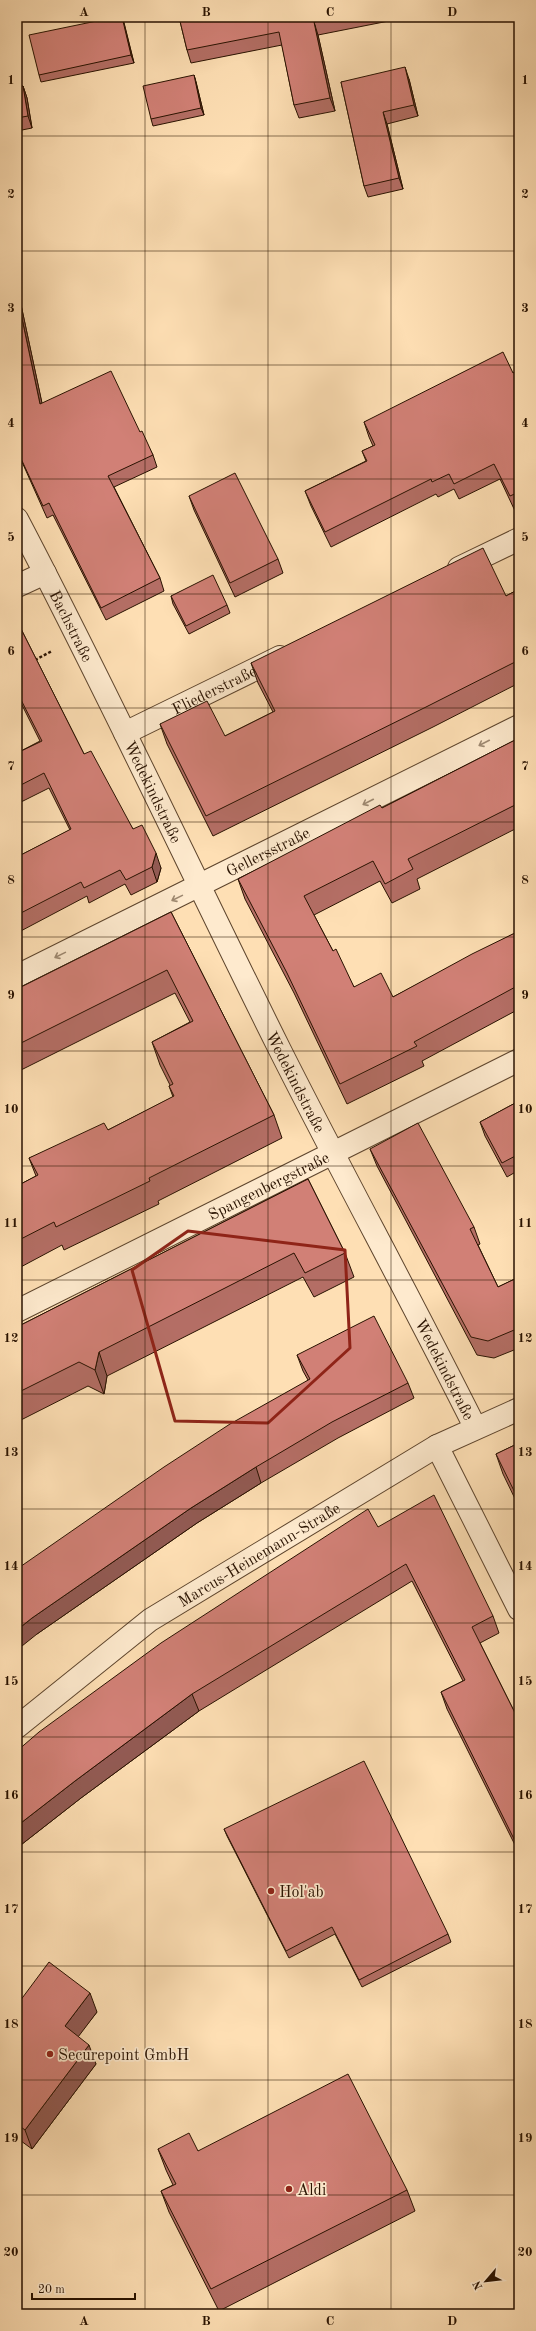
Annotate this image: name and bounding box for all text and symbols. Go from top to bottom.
text: A [79,6,89,19]
text: B [201,6,211,19]
text: C [326,6,334,19]
text: D [447,6,457,19]
text: 1 [7,74,15,87]
text: 1 [521,74,529,87]
text: 2 [7,188,15,201]
text: 2 [521,188,529,201]
text: 3 [7,302,15,315]
text: 3 [521,302,529,315]
text: 4 [7,417,15,430]
text: 4 [521,417,529,430]
text: 5 [7,531,15,544]
text: 5 [521,531,529,544]
street label: Bachstraße [45,588,95,665]
text: 6 [7,645,15,658]
text: 6 [521,645,529,658]
street label: Fliederstraße [170,664,260,719]
street label: Wedekindstraße [120,739,183,846]
one-way arrow [478,740,490,747]
text: 7 [7,760,15,773]
text: 7 [521,760,529,773]
one-way arrow [362,799,374,806]
street label: Gellersstraße [224,825,313,880]
text: 8 [7,874,15,887]
text: 8 [521,874,529,887]
one-way arrow [171,895,183,902]
one-way arrow [55,952,67,959]
text: 9 [7,989,15,1002]
text: 9 [521,989,529,1002]
street label: Wedekindstraße [262,1029,327,1136]
text: 10 [3,1103,19,1116]
text: 10 [517,1103,533,1116]
street label: Spangenbergstraße [206,1150,332,1224]
text: 11 [3,1217,19,1230]
text: 11 [517,1217,533,1230]
street label: Wedekindstraße [411,1317,476,1423]
text: 12 [3,1332,19,1345]
text: 12 [517,1332,533,1345]
text: 13 [3,1446,19,1459]
text: 13 [517,1446,533,1459]
street label: Marcus-Heinemann-Straße [176,1501,344,1611]
text: 14 [3,1560,19,1573]
text: 14 [517,1560,533,1573]
text: 15 [3,1675,19,1688]
text: 15 [517,1675,533,1688]
text: 16 [3,1789,19,1802]
text: 16 [517,1789,533,1802]
place label: Hol'ab [279,1885,324,1901]
marker: Hol'ab [266,1886,276,1896]
text: 17 [3,1903,19,1916]
text: 17 [517,1903,533,1916]
text: 18 [3,2018,19,2031]
text: 18 [517,2018,533,2031]
place label: Securepoint GmbH [58,2048,189,2064]
marker: Securepoint GmbH [45,2049,55,2059]
text: 19 [3,2132,19,2145]
text: 19 [517,2132,533,2145]
place label: Aldi [297,2183,326,2199]
marker: Aldi [284,2184,294,2194]
text: 20 [3,2246,19,2259]
text: 20 [517,2246,533,2259]
north arrow [466,2261,506,2301]
scale bar [32,2275,135,2301]
text: N [471,2278,485,2291]
text: 20 m [38,2284,65,2296]
text: A [79,2315,89,2328]
text: B [201,2315,211,2328]
text: C [326,2315,334,2328]
text: D [447,2315,457,2328]

